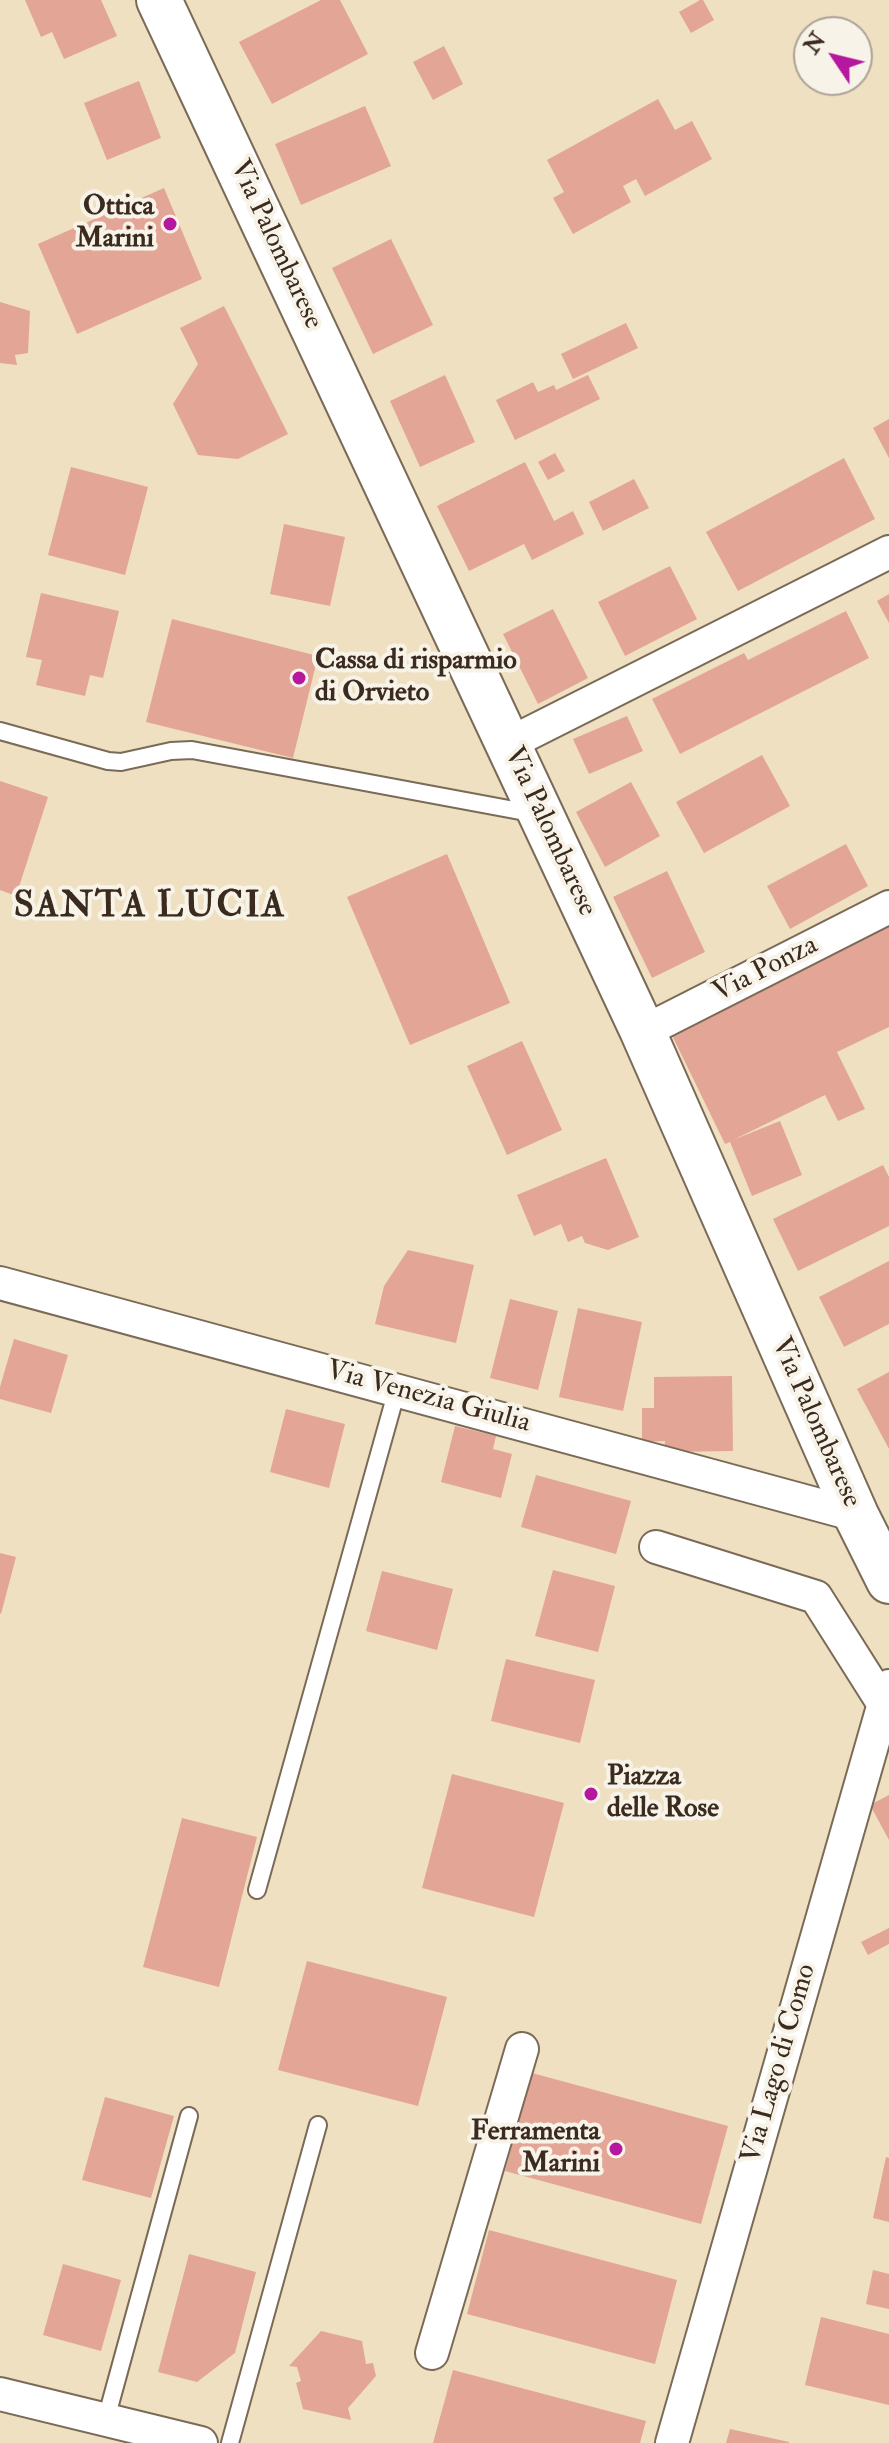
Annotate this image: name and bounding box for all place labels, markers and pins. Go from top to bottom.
place label: Ottica Marini [76,191,154,257]
marker: Ottica Marini [161,215,179,233]
place label: Cassa di risparmio di Orvieto [315,645,517,711]
marker: Cassa di risparmio di Orvieto [290,669,308,687]
place label: Piazza delle Rose [607,1761,719,1827]
marker: Piazza delle Rose [582,1785,600,1803]
place label: Ferramenta Marini [471,2116,600,2182]
marker: Ferramenta Marini [607,2140,625,2158]

